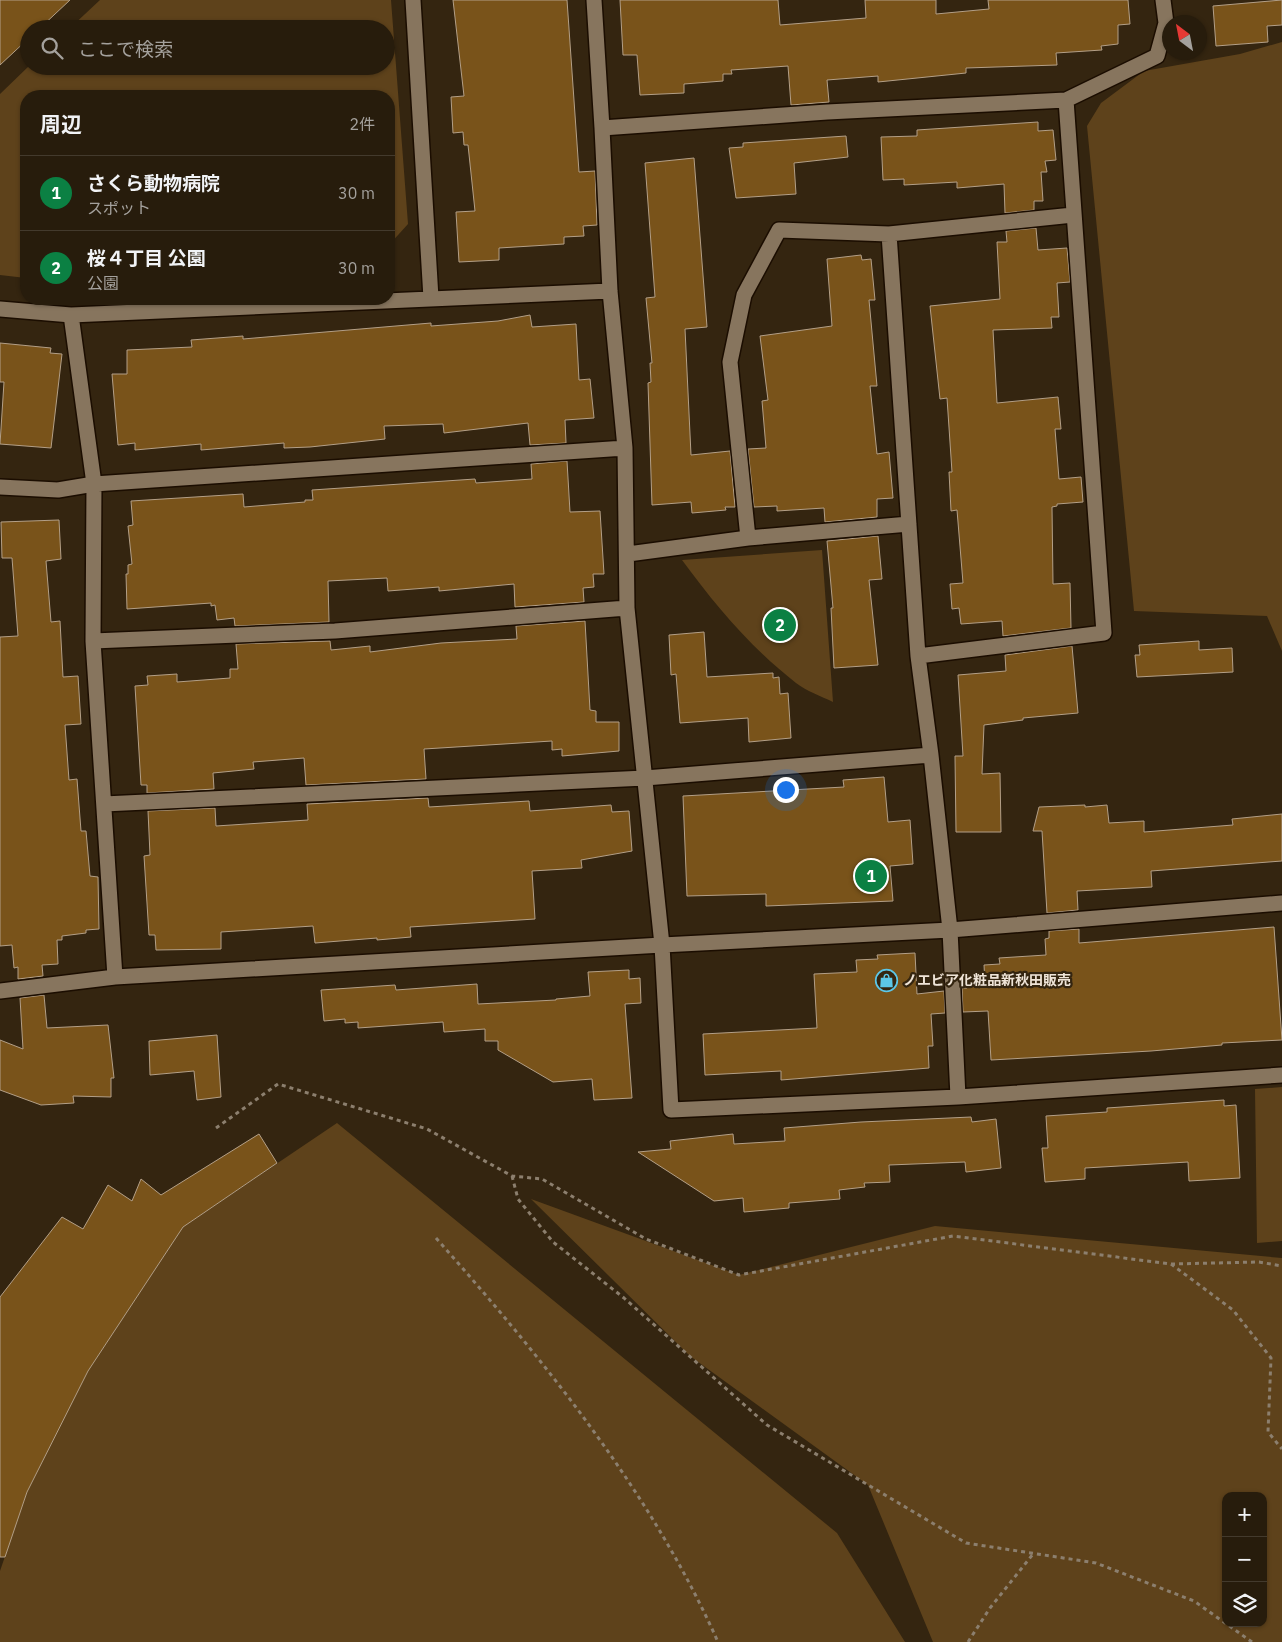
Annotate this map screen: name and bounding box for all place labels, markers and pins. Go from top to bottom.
pin: 2 [764,606,796,644]
pin: 1 [855,857,887,895]
shop icon: ノエビア化粧品新秋田販売 [875,968,899,992]
place label: ノエビア化粧品新秋田販売 [903,971,1071,989]

